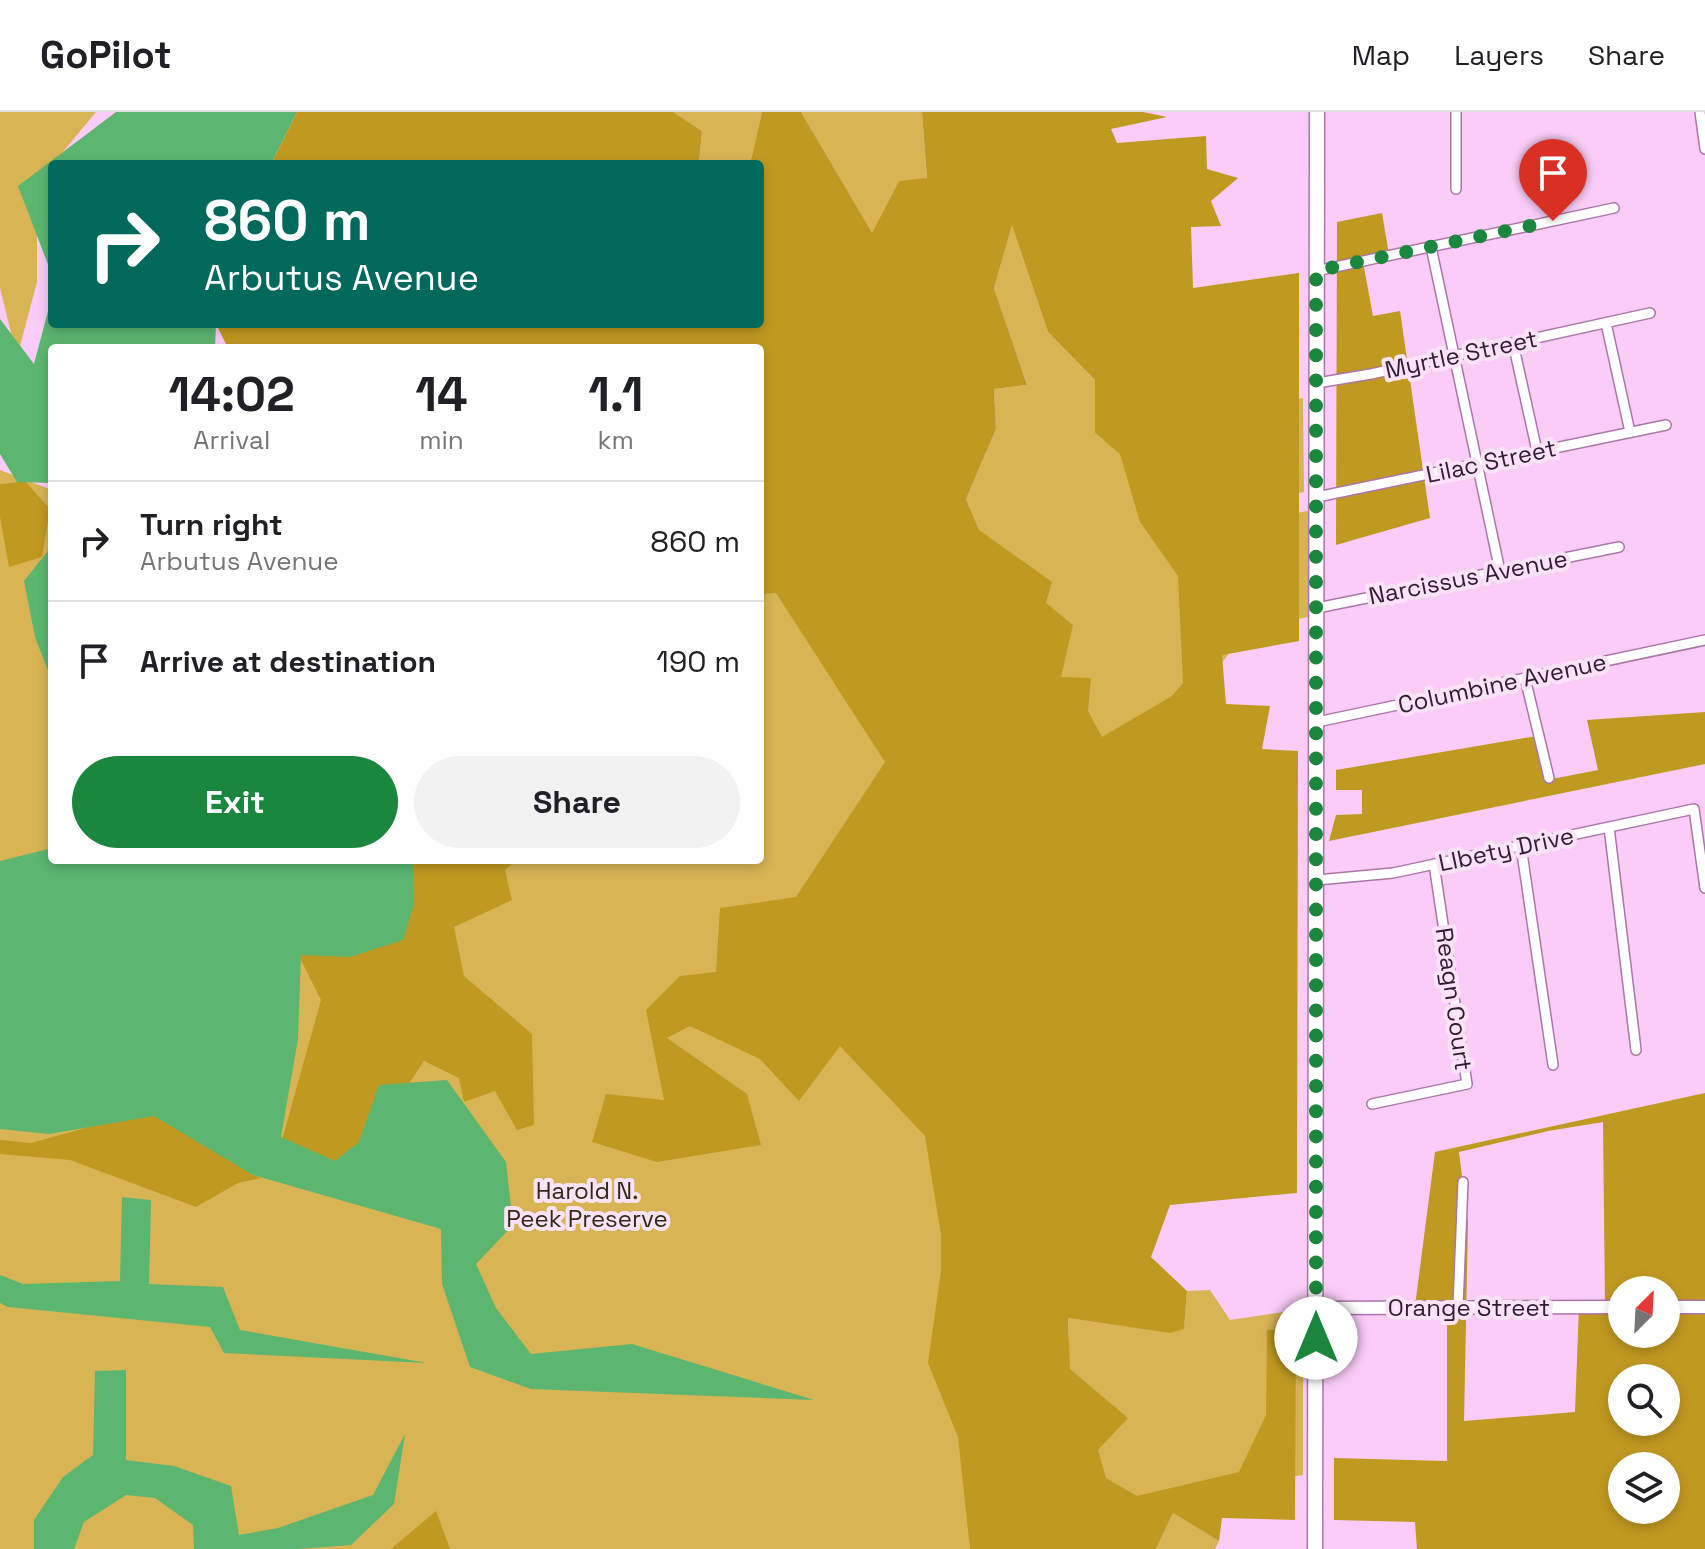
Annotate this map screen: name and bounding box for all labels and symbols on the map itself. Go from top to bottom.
pin [1519,139,1587,221]
street label: Myrtle Street [1382,323,1540,385]
street label: Lilac Street [1423,432,1559,490]
street label: Narcissus Avenue [1366,543,1570,611]
street label: Columbine Avenue [1395,646,1609,720]
street label: LIbety Drive [1436,820,1576,878]
street label: Reagn Court [1429,925,1479,1073]
park label: Harold N. Peek Preserve [506,1175,668,1234]
north arrow [1608,1276,1680,1348]
street label: Orange Street [1388,1292,1550,1323]
position arrow [1274,1296,1358,1380]

